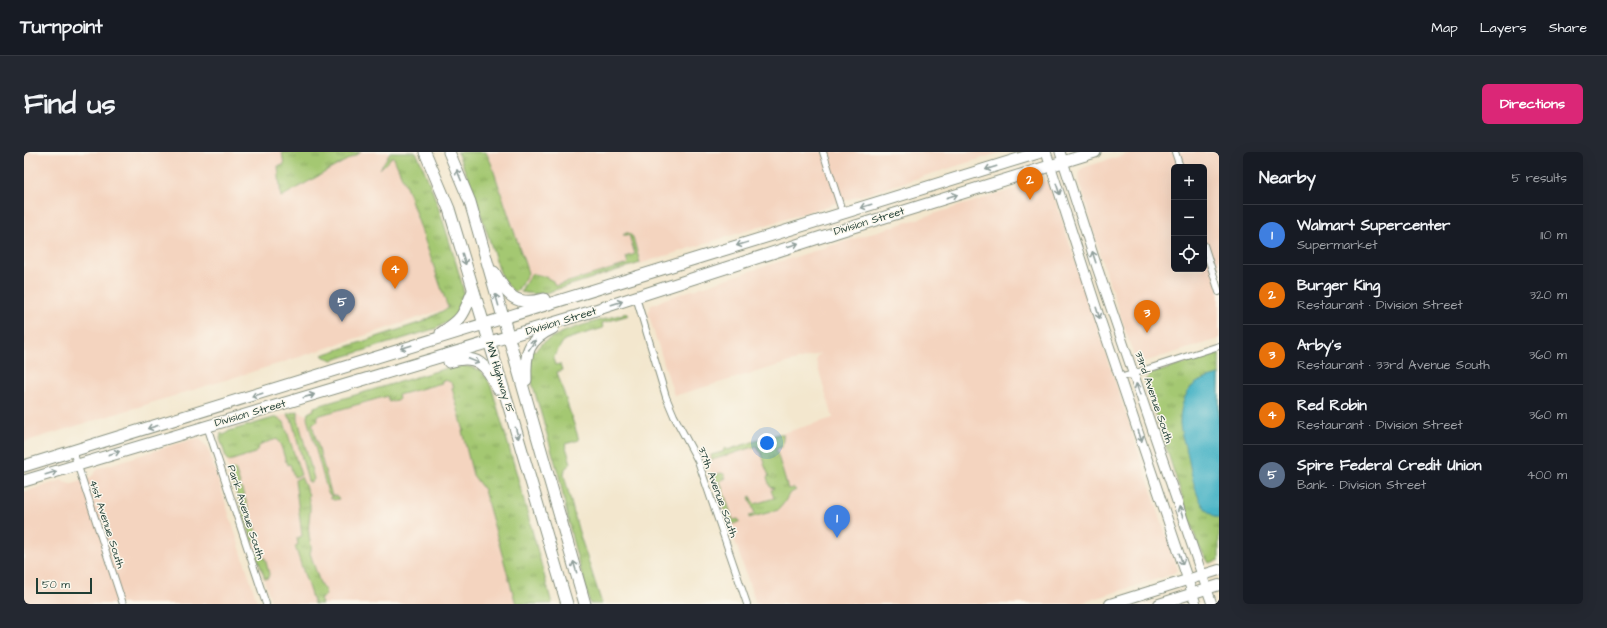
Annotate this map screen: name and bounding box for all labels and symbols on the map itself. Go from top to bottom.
one-way arrow [984,165,997,172]
pin: 2 [1017,167,1043,200]
one-way arrow [455,170,463,182]
one-way arrow [1055,182,1062,195]
one-way arrow [945,192,958,199]
street label: Division Street [832,203,907,239]
one-way arrow [860,203,873,210]
one-way arrow [736,241,748,249]
one-way arrow [787,241,800,248]
one-way arrow [1090,251,1097,264]
one-way arrow [461,252,468,265]
pin: 4 [382,256,408,289]
pin: 5 [329,289,355,322]
one-way arrow [493,293,500,306]
one-way arrow [610,299,623,306]
pin: 3 [1134,300,1160,333]
street label: Division Street [524,303,599,339]
one-way arrow [1095,306,1102,319]
street label: MN Highway 15 [481,339,518,415]
one-way arrow [528,339,536,351]
one-way arrow [400,344,413,351]
street label: 33rd Avenue South [1131,349,1177,445]
one-way arrow [468,358,480,366]
one-way arrow [1134,383,1142,395]
one-way arrow [251,392,264,399]
one-way arrow [302,392,315,399]
street label: Division Street [213,396,288,430]
one-way arrow [147,423,159,431]
one-way arrow [514,426,521,439]
one-way arrow [1137,429,1144,442]
your location [757,433,777,453]
street label: 37th Avenue South [695,445,742,540]
one-way arrow [108,449,120,457]
street label: Park Avenue South [224,463,269,562]
one-way arrow [44,469,57,476]
street label: 41st Avenue South [86,478,129,571]
pin: 1 [824,505,850,538]
one-way arrow [1176,506,1184,518]
one-way arrow [1177,553,1185,565]
one-way arrow [571,560,578,573]
scale bar [36,576,92,595]

